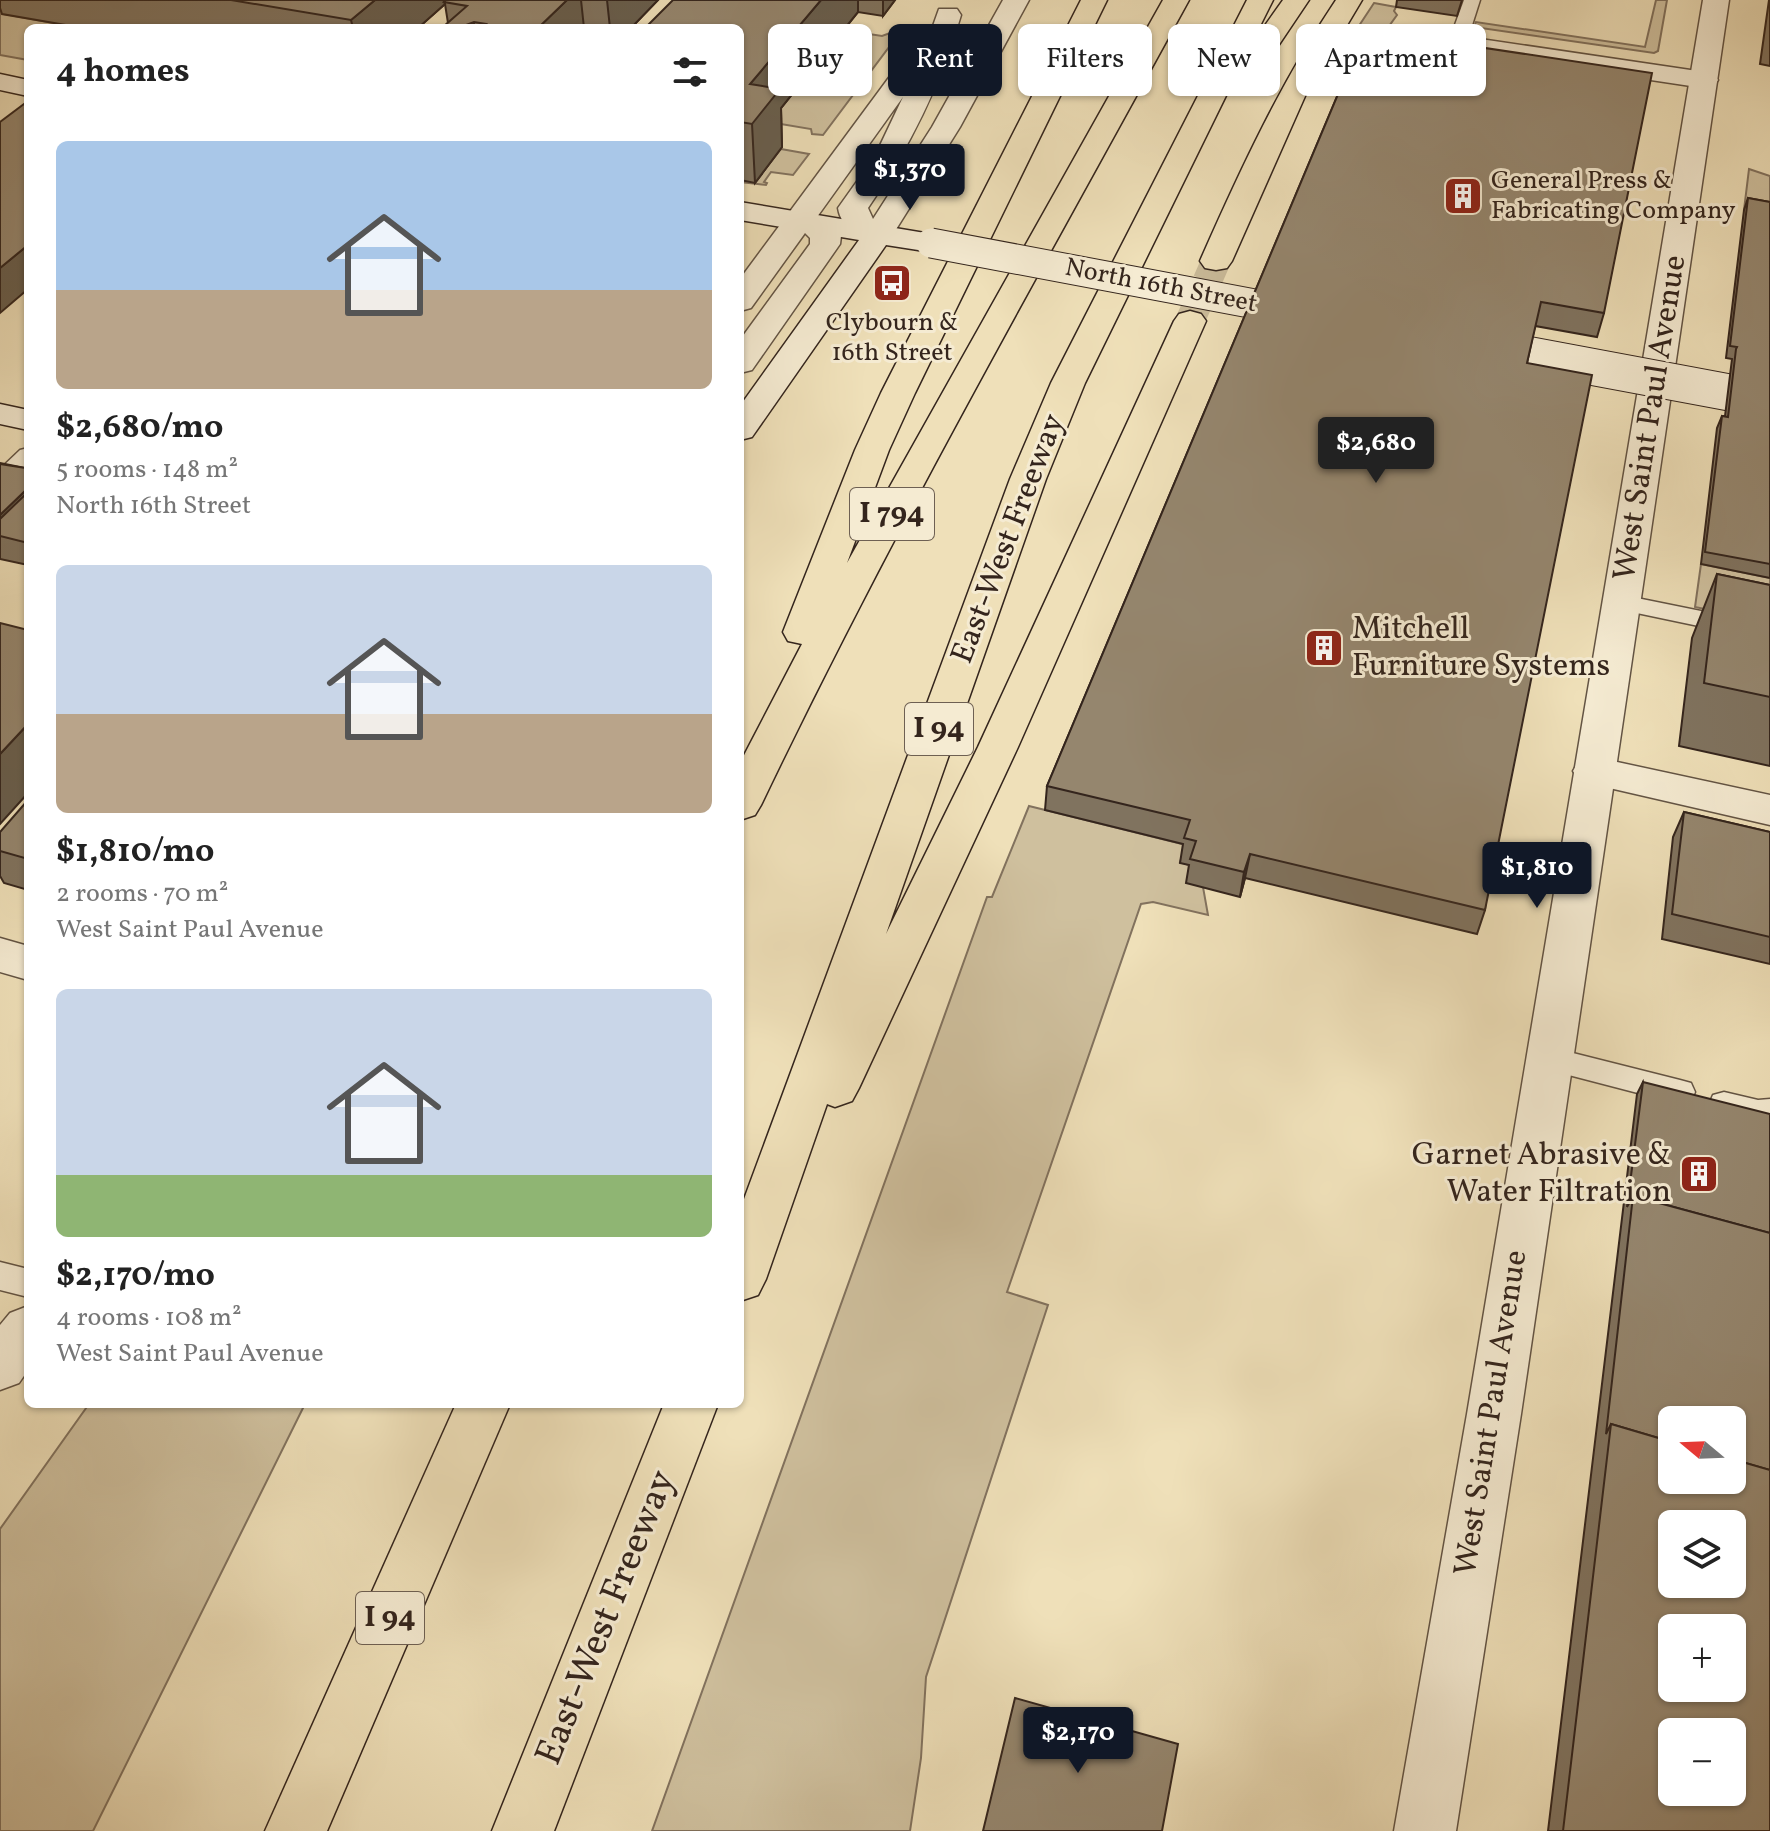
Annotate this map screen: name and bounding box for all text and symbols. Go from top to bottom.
chip: Buy [768,24,872,96]
chip: Rent [888,24,1002,96]
chip: Filters [1018,24,1152,96]
chip: New [1168,24,1280,96]
chip: Apartment [1296,24,1486,96]
text: 4 homes [56,49,190,96]
icon: filters [668,50,712,94]
pin: $1,370 [845,144,975,212]
text: $1,370 [874,152,946,188]
place label: General Press & Fabricating Company [1491,163,1736,229]
building icon: General Press & Fabricating Company [1442,175,1484,217]
icon: home [312,193,456,337]
street label: North 16th Street [1062,250,1260,322]
street label: West Saint Paul Avenue [1604,252,1698,584]
bus stop icon: Clybourn & 16th Street [871,262,913,304]
place label: Clybourn & 16th Street [826,305,958,371]
text: $2,680/mo [56,405,223,452]
street label: East-West Freeway [941,408,1077,670]
pin: $2,680 [1311,417,1441,485]
text: $2,680 [1336,425,1416,461]
text: 5 rooms · 148 m² [56,452,238,488]
text: North 16th Street [56,488,251,524]
road number: I 794 [850,488,934,540]
place label: Mitchell Furniture Systems [1352,608,1610,689]
icon: home [312,617,456,761]
building icon: Mitchell Furniture Systems [1303,627,1345,669]
road number: I 94 [905,703,973,755]
text: $1,810/mo [56,829,214,876]
pin: $1,810 [1472,842,1602,910]
text: $1,810 [1500,850,1574,886]
text: 2 rooms · 70 m² [56,876,228,912]
text: West Saint Paul Avenue [56,912,324,948]
icon: home [312,1041,456,1185]
place label: Garnet Abrasive & Water Filtration [1412,1134,1671,1215]
building icon: Garnet Abrasive & Water Filtration [1678,1153,1720,1195]
street label: West Saint Paul Avenue [1445,1247,1539,1579]
text: $2,170/mo [56,1253,215,1300]
text: 4 rooms · 108 m² [56,1300,242,1336]
text: West Saint Paul Avenue [56,1336,324,1372]
north arrow [1658,1406,1746,1494]
map controls [1658,1406,1746,1806]
street label: East-West Freeway [524,1463,690,1773]
button: layers [1658,1510,1746,1598]
road number: I 94 [356,1592,424,1644]
button: + [1658,1614,1746,1702]
pin: $2,170 [1013,1707,1143,1775]
text: $2,170 [1041,1715,1115,1751]
button: − [1658,1718,1746,1806]

